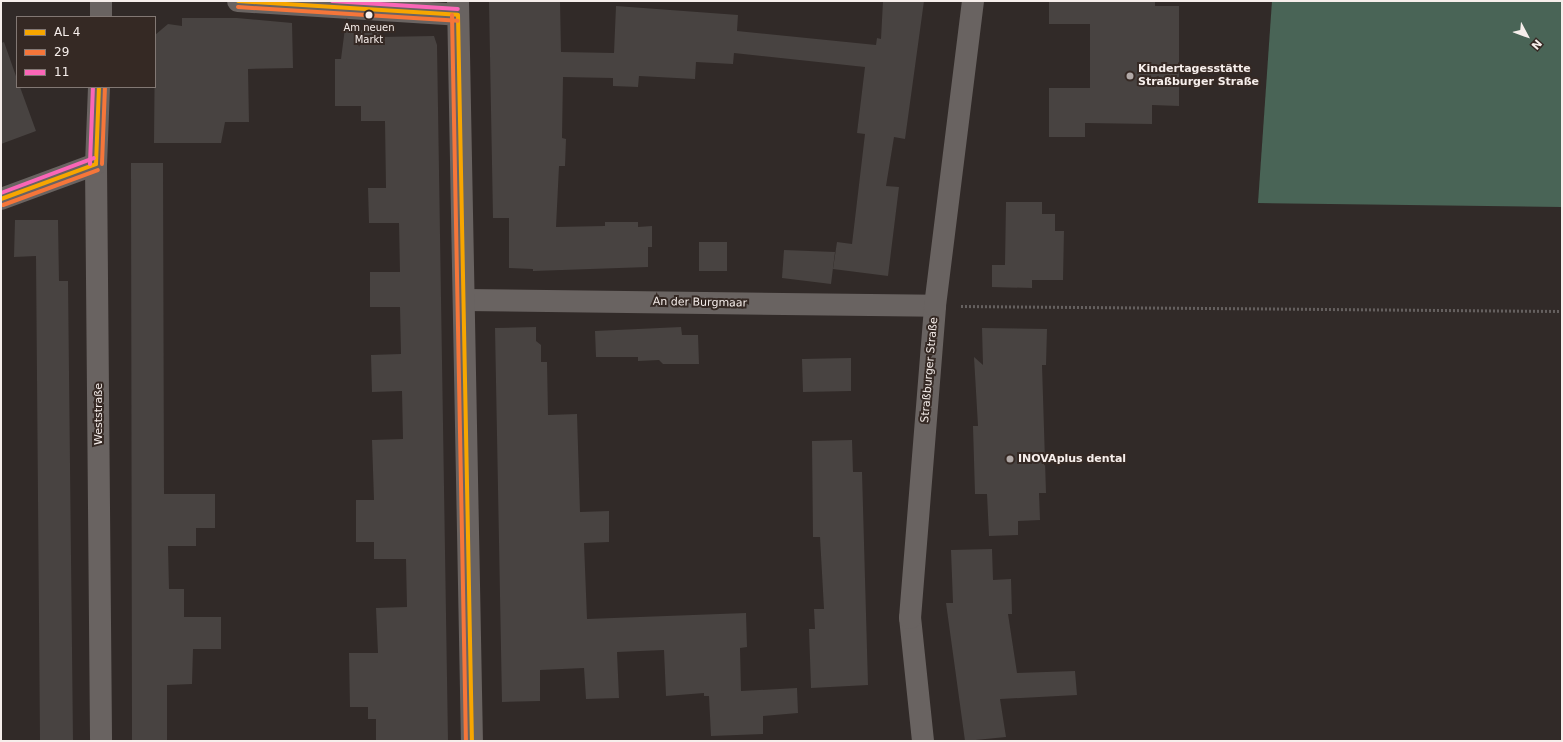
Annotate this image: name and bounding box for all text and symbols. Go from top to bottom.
marker: Am neuen Markt [364,10,374,20]
legend [16,16,156,88]
north arrow [1507,16,1547,56]
place label: Am neuen Markt [343,21,395,44]
text: AL 4 [54,25,80,39]
text: N [1529,36,1544,52]
text: 29 [54,45,69,59]
place label: Kindertagesstätte Straßburger Straße [1138,63,1259,89]
text: 11 [54,65,69,79]
marker: Kindertagesstätte Straßburger Straße [1125,71,1135,81]
street label: An der Burgmaar [653,296,747,310]
street label: Straßburger Straße [919,317,941,423]
street label: Weststraße [92,383,106,445]
place label: INOVAplus dental [1018,452,1126,466]
marker: INOVAplus dental [1005,454,1015,464]

